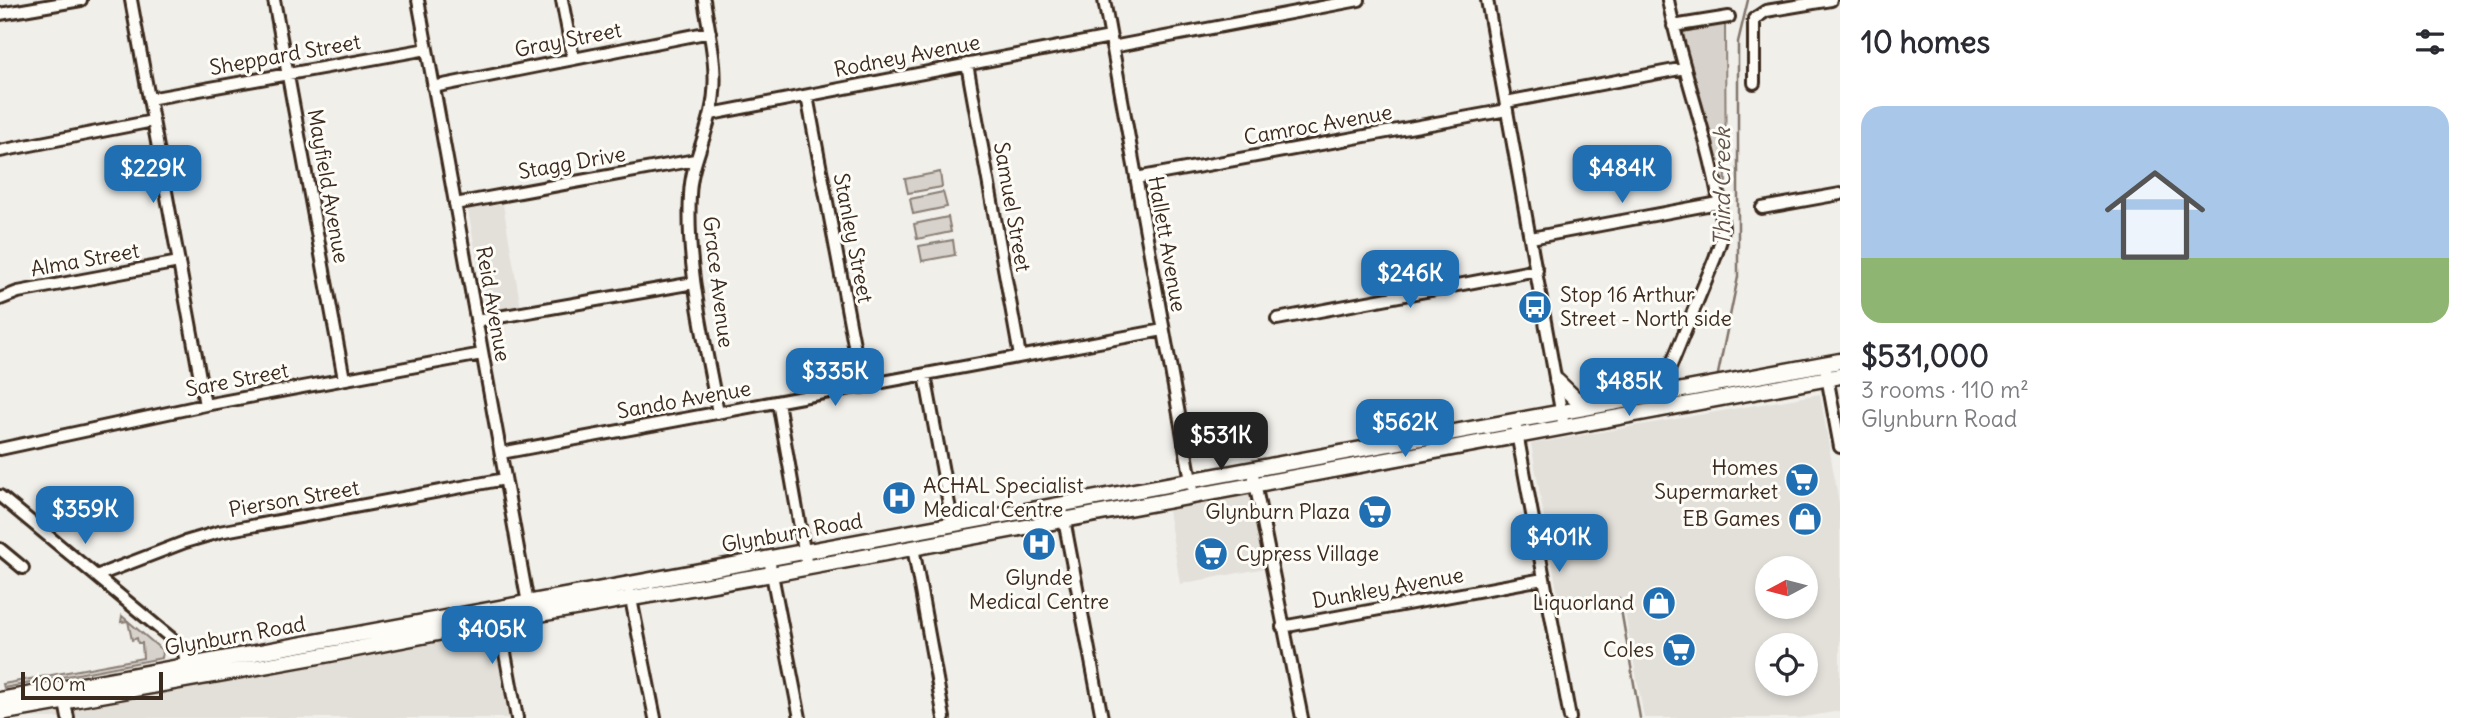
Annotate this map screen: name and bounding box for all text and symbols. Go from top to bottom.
street label: Gray Street [512,16,624,63]
text: 10 homes [1861,23,1990,61]
icon: filters [2411,23,2449,61]
street label: Sheppard Street [207,28,362,81]
street label: Rodney Avenue [832,28,982,83]
street label: Camroc Avenue [1242,98,1394,151]
street label: Mayfield Avenue [302,107,355,265]
water label: Third Creek [1707,126,1736,246]
street label: Stagg Drive [516,140,628,185]
street label: Samuel Street [988,140,1037,274]
pin: $229K [104,146,202,205]
pin: $484K [1573,146,1671,205]
icon: home [2092,152,2218,278]
text: $229K [120,153,186,182]
text: $484K [1589,153,1655,182]
street label: Stanley Street [828,171,879,305]
street label: Hallett Avenue [1142,174,1193,314]
street label: Grace Avenue [697,215,740,349]
street label: Alma Street [29,237,141,282]
street label: Reid Avenue [470,244,517,364]
pin: $246K [1361,250,1459,310]
text: $246K [1377,258,1443,287]
place label: Stop 16 Arthur Street - North side [1560,281,1732,332]
bus stop icon: Stop 16 Arthur Street - North side [1516,288,1554,326]
text: $531,000 [1861,337,1989,375]
pin: $335K [786,348,884,408]
street label: Sare Street [183,356,291,403]
text: $335K [802,356,868,385]
pin: $485K [1580,358,1678,418]
text: $485K [1596,366,1662,395]
street label: Sando Avenue [615,374,753,425]
text: 3 rooms · 110 m² [1861,375,2029,404]
pin: $562K [1356,400,1454,459]
text: Glynburn Road [1861,404,2017,433]
text: $562K [1372,407,1438,436]
pin: $531K [1172,412,1270,472]
text: $531K [1190,420,1252,449]
place label: Homes Supermarket [1654,454,1778,505]
supermarket icon: Homes Supermarket [1783,461,1821,499]
place label: ACHAL Specialist Medical Centre [923,472,1083,523]
street label: Pierson Street [227,474,361,523]
hospital icon: ACHAL Specialist Medical Centre [880,479,918,517]
pin: $359K [36,486,134,546]
supermarket icon: Glynburn Plaza [1356,493,1394,531]
text: $359K [52,494,118,523]
place label: Glynburn Plaza [1205,498,1350,525]
shop icon: EB Games [1786,500,1824,538]
place label: EB Games [1682,505,1780,532]
street label: Glynburn Road [719,507,865,558]
pin: $401K [1510,514,1608,574]
text: $401K [1527,522,1591,551]
hospital icon: Glynde Medical Centre [1020,525,1058,563]
supermarket icon: Cypress Village [1192,535,1230,573]
place label: Cypress Village [1236,540,1379,567]
north arrow [1755,556,1818,620]
map controls [1755,556,1818,696]
street label: Dunkley Avenue [1310,561,1466,614]
place label: Glynde Medical Centre [969,564,1109,615]
shop icon: Liquorland [1640,584,1678,622]
place label: Liquorland [1533,589,1634,616]
pin: $405K [443,606,541,666]
street label: Glynburn Road [162,610,308,661]
text: $405K [458,614,526,643]
supermarket icon: Coles [1660,631,1698,669]
button: locate [1755,633,1818,696]
place label: Coles [1603,636,1654,663]
scale bar [21,669,163,701]
text: 100 m [32,672,86,696]

